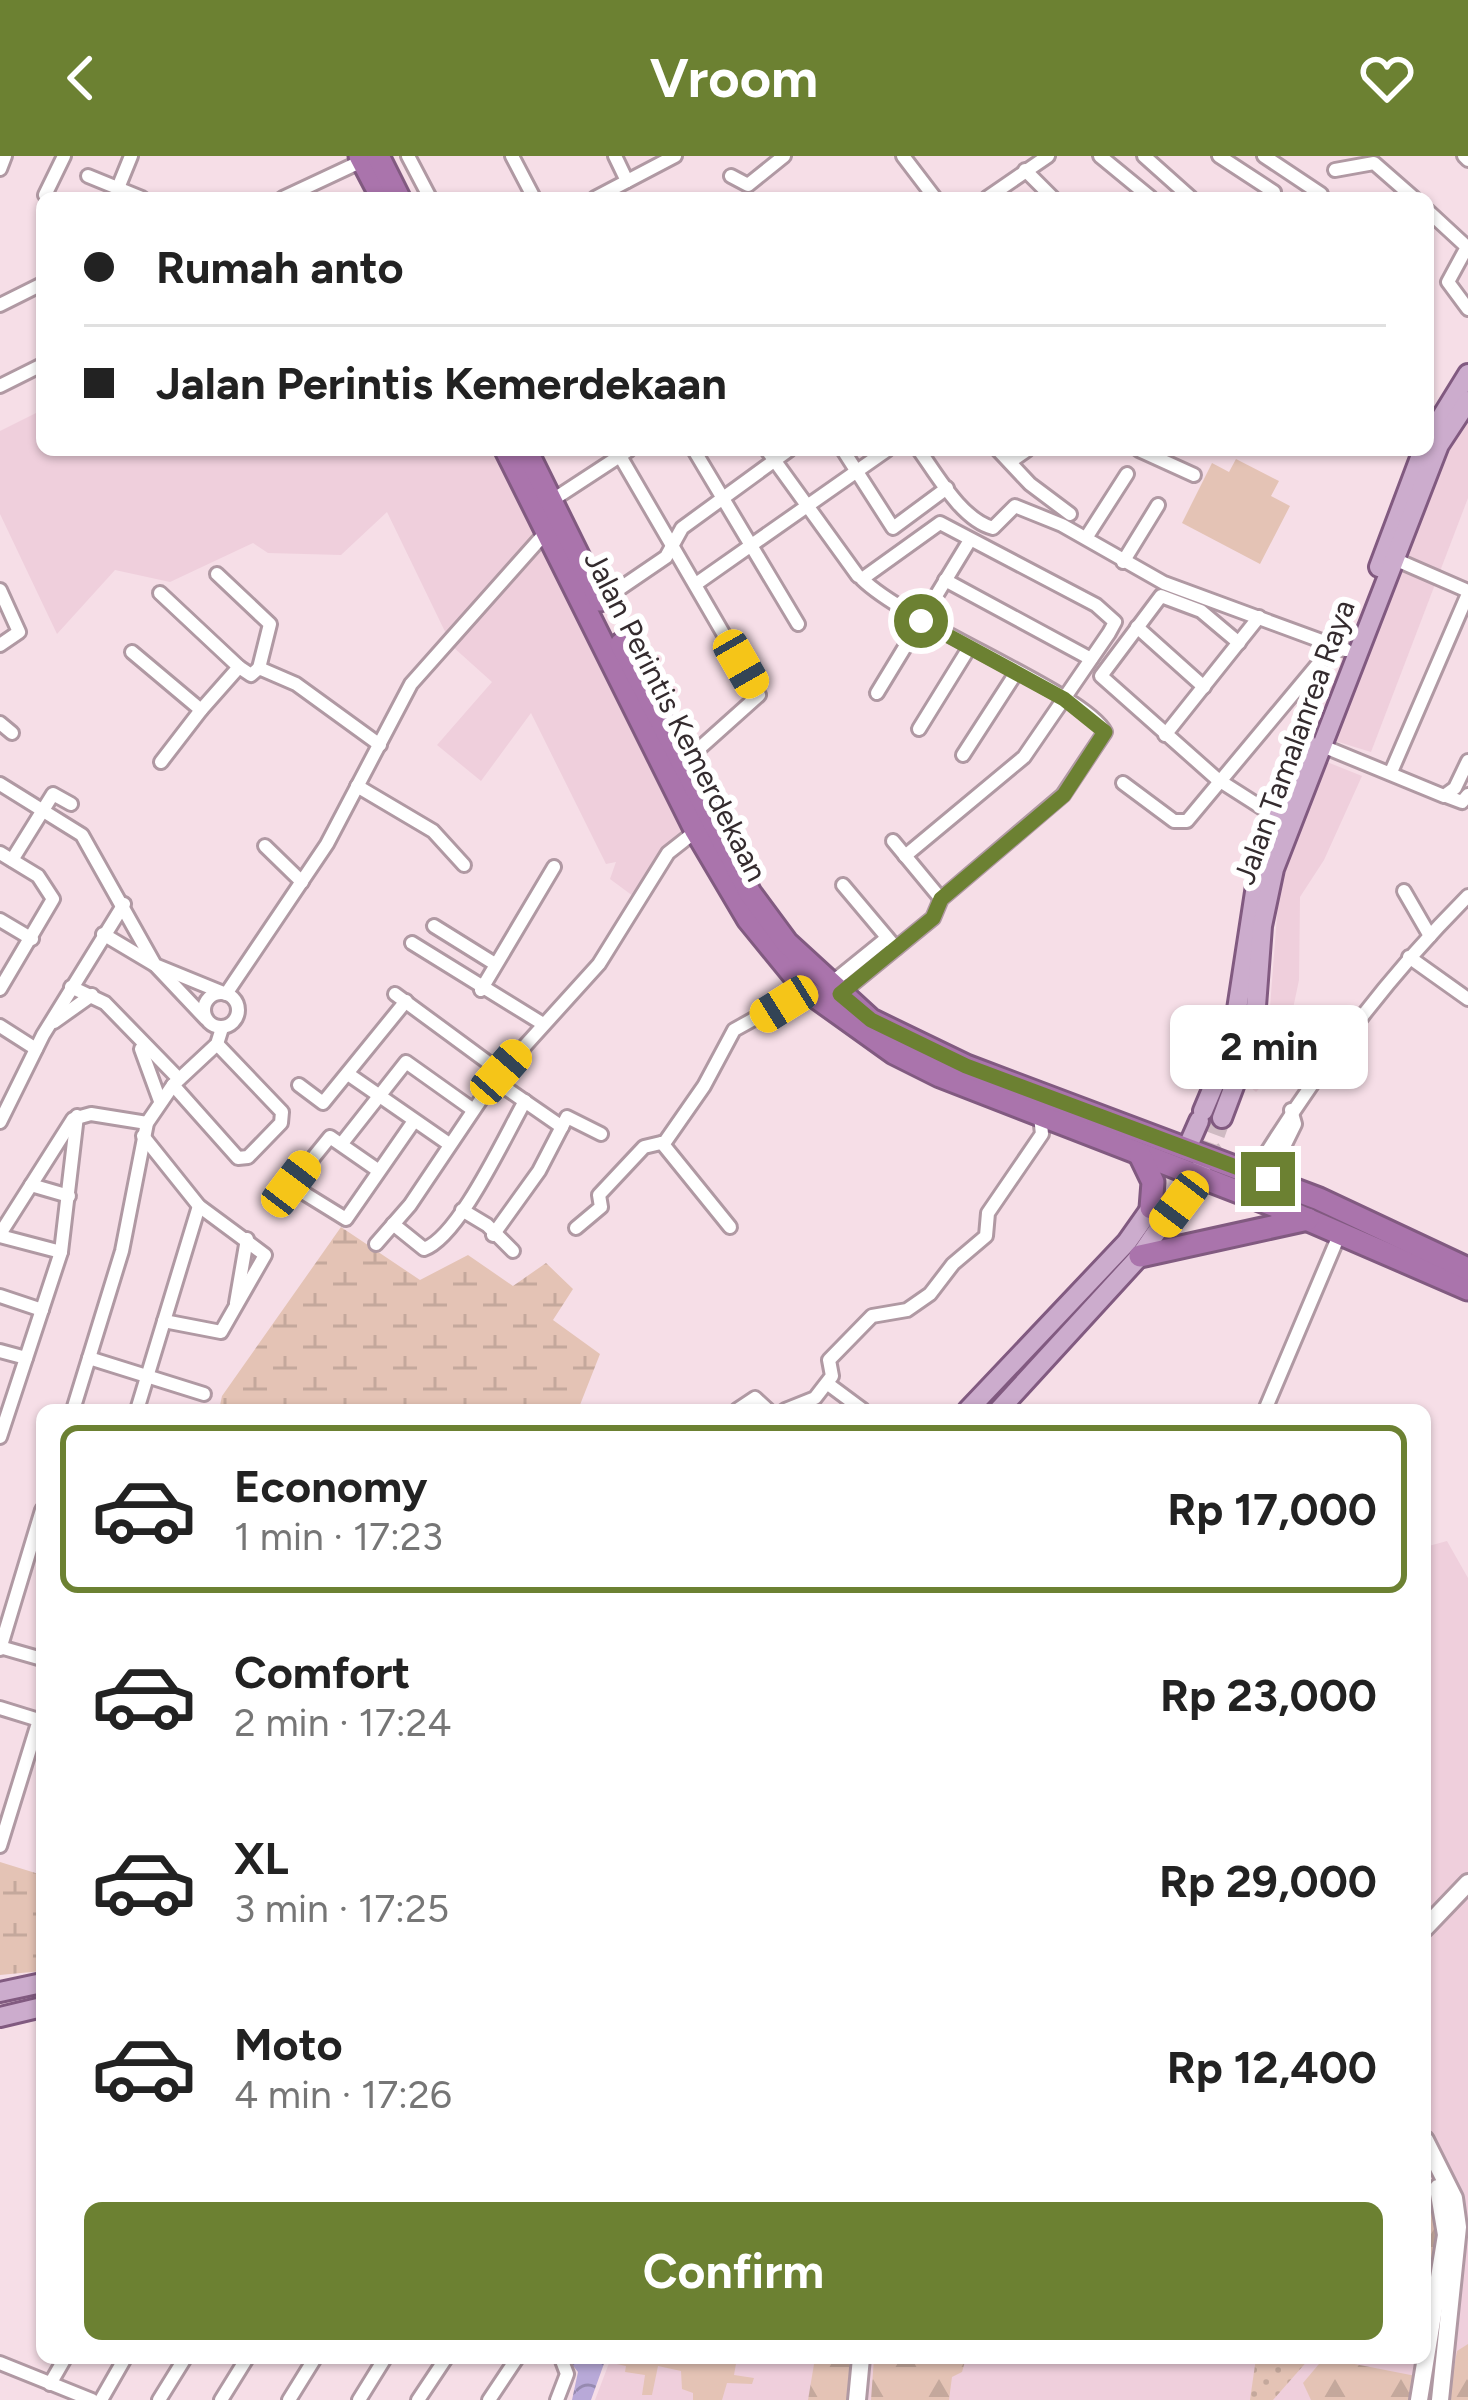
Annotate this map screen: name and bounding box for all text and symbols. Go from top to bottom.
icon: back [48,45,114,111]
icon: heart [1354,45,1420,111]
text: Vroom [650,46,818,111]
text: Rumah anto [156,240,404,294]
text: Jalan Perintis Kemerdekaan [156,356,727,410]
street label: Jalan Perintis Kemerdekaan [576,545,776,887]
route start [894,594,948,648]
street label: Jalan Tamalanrea Raya [1225,595,1363,889]
car [707,624,775,704]
car [744,970,824,1038]
callout: 2 min [1169,1005,1367,1089]
text: 2 min [1220,1023,1318,1070]
car [464,1033,538,1111]
car [255,1144,327,1224]
route end [1241,1152,1295,1206]
car [1143,1164,1215,1244]
icon: car [90,1455,198,1563]
text: Economy [234,1459,427,1513]
text: Rp 17,000 [1167,1482,1377,1536]
text: 1 min · 17:23 [234,1513,443,1560]
icon: car [90,1641,198,1749]
text: Comfort [234,1645,410,1699]
text: Rp 23,000 [1160,1668,1377,1722]
text: 2 min · 17:24 [234,1699,452,1746]
icon: car [90,1827,198,1935]
text: XL [234,1831,289,1885]
text: Rp 29,000 [1159,1854,1377,1908]
text: 3 min · 17:25 [234,1885,449,1932]
icon: car [90,2013,198,2121]
text: Moto [234,2017,343,2071]
text: Rp 12,400 [1167,2040,1377,2094]
text: 4 min · 17:26 [234,2071,452,2118]
button: Confirm [84,2202,1383,2340]

